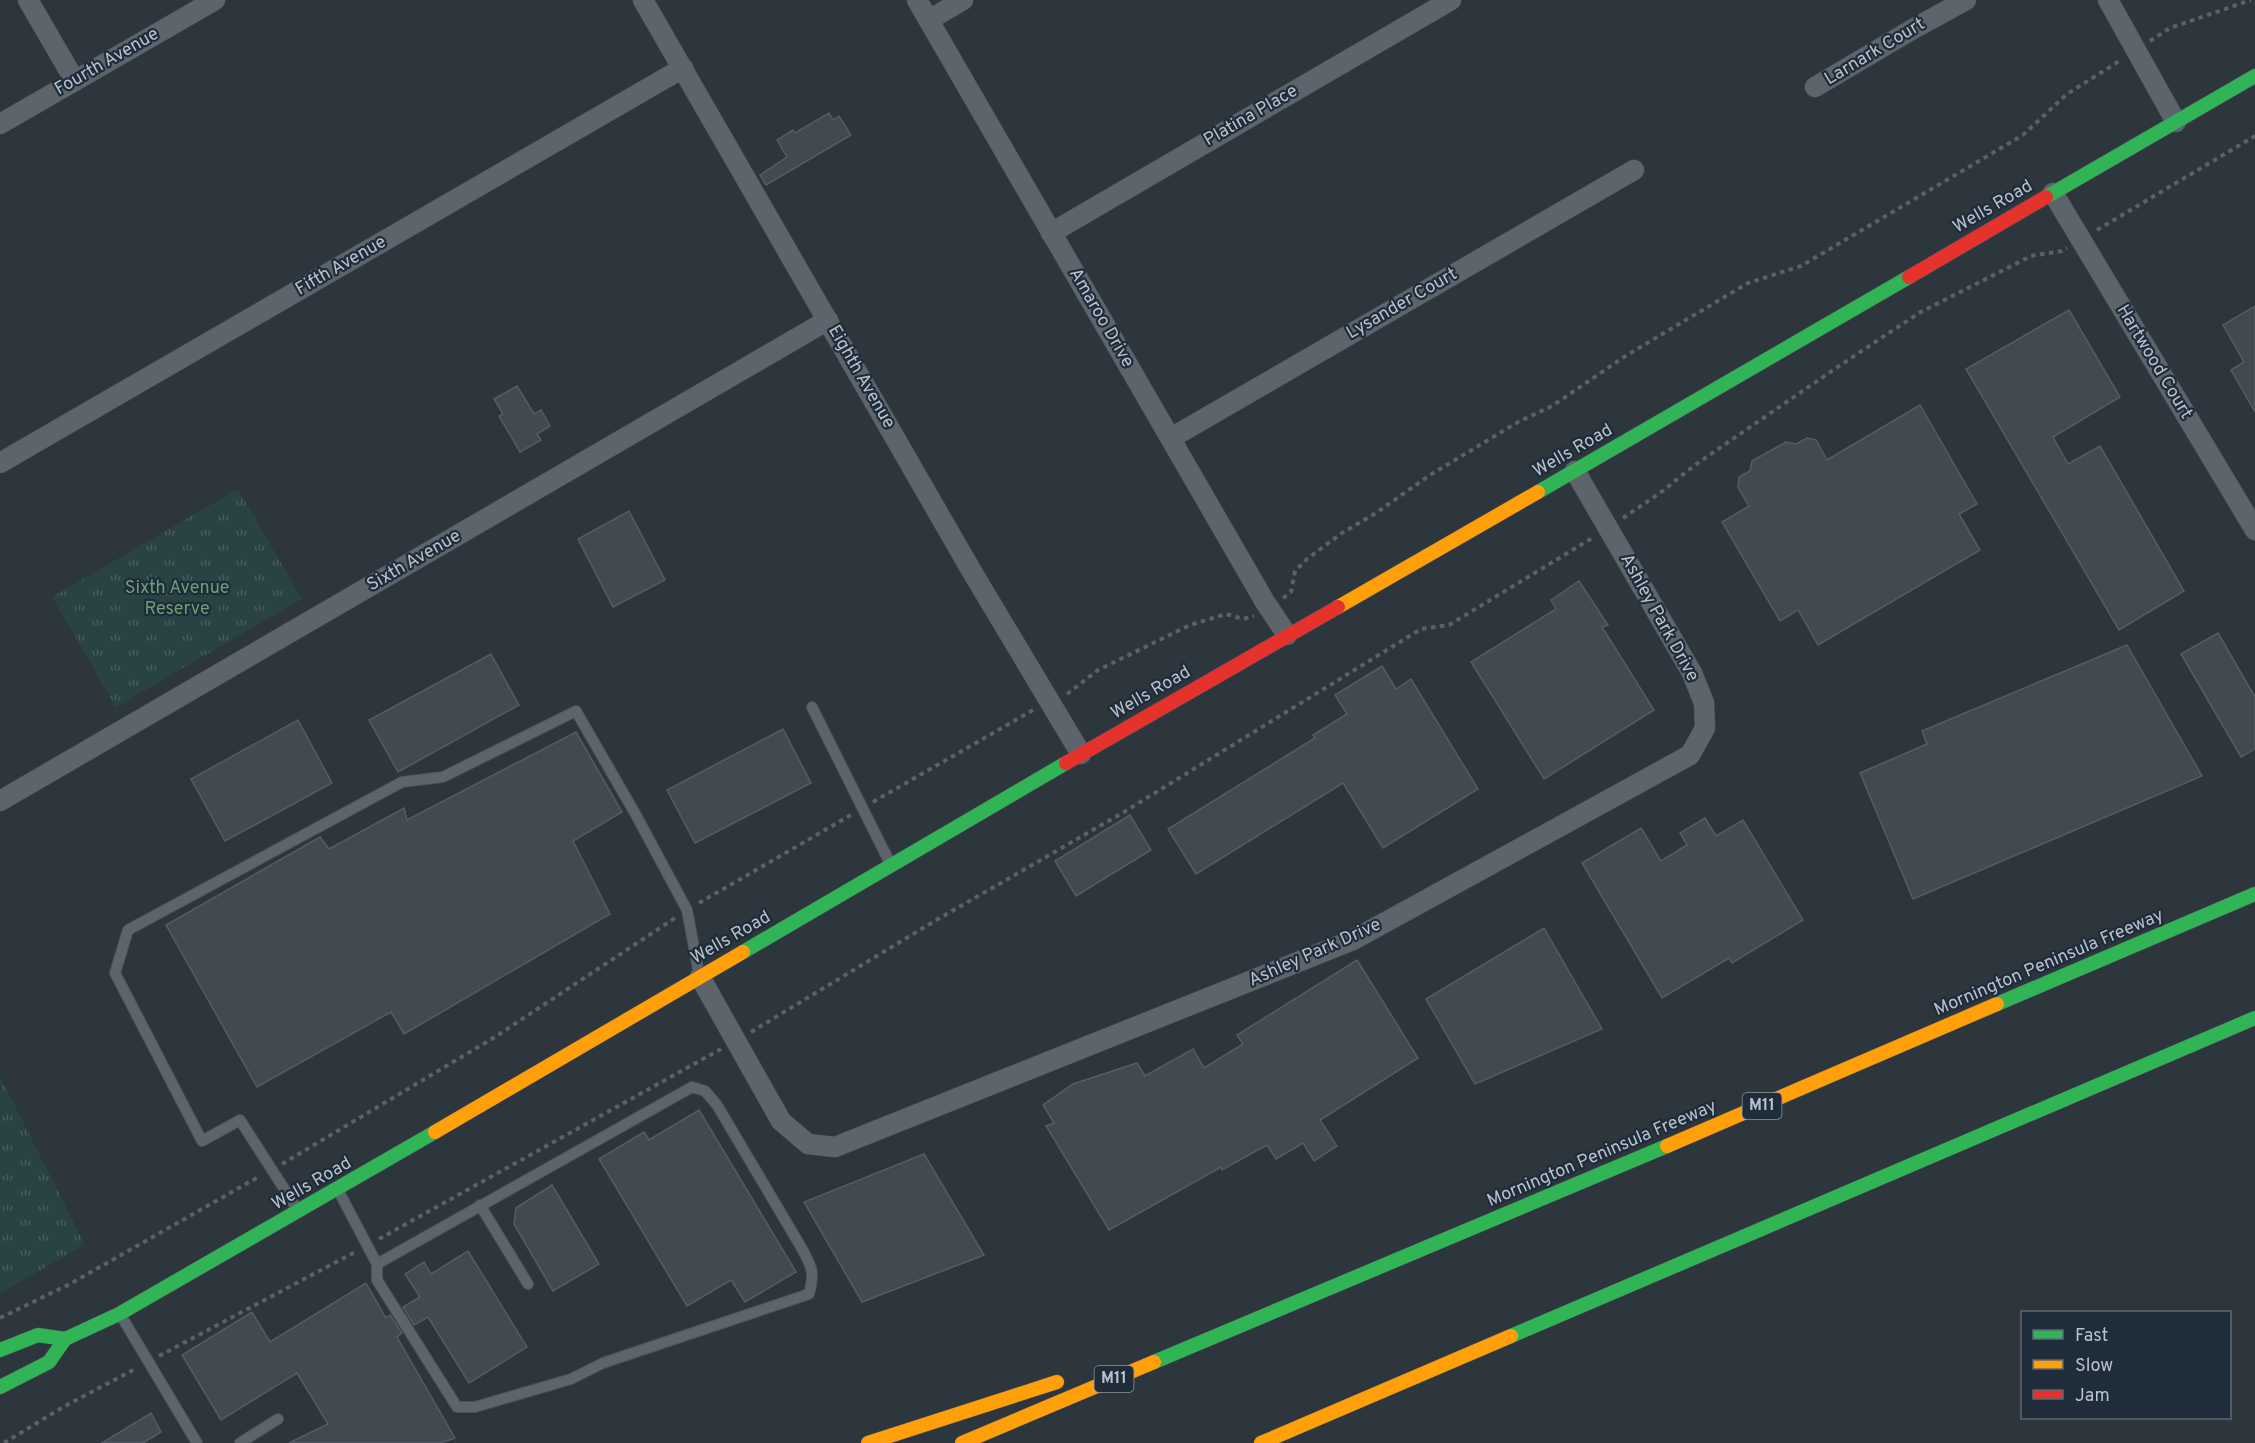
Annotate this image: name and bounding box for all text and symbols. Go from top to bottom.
street label: Larnark Court [1820,13,1930,91]
street label: Fourth Avenue [51,23,163,101]
street label: Platina Place [1200,80,1302,152]
street label: Wells Road [1949,175,2037,239]
street label: Fifth Avenue [291,231,391,301]
street label: Lysander Court [1342,263,1462,345]
street label: Amaroo Drive [1063,264,1139,372]
street label: Hartwood Court [2111,301,2197,423]
street label: Eighth Avenue [822,321,900,433]
street label: Wells Road [1529,419,1617,483]
street label: Sixth Avenue [363,525,465,597]
street label: Ashley Park Drive [1614,550,1704,686]
park label: Sixth Avenue Reserve [125,577,229,621]
street label: Wells Road [1107,661,1195,725]
street label: Mornington Peninsula Freeway [1931,904,2167,1022]
street label: Wells Road [687,906,775,970]
street label: Ashley Park Drive [1245,914,1385,992]
road number: M11 [1742,1093,1782,1119]
street label: Mornington Peninsula Freeway [1484,1095,1720,1213]
street label: Wells Road [268,1152,356,1216]
legend [2021,1311,2231,1419]
text: Fast [2075,1325,2108,1348]
text: Slow [2075,1355,2113,1378]
road number: M11 [1094,1366,1134,1392]
text: Jam [2075,1385,2110,1408]

